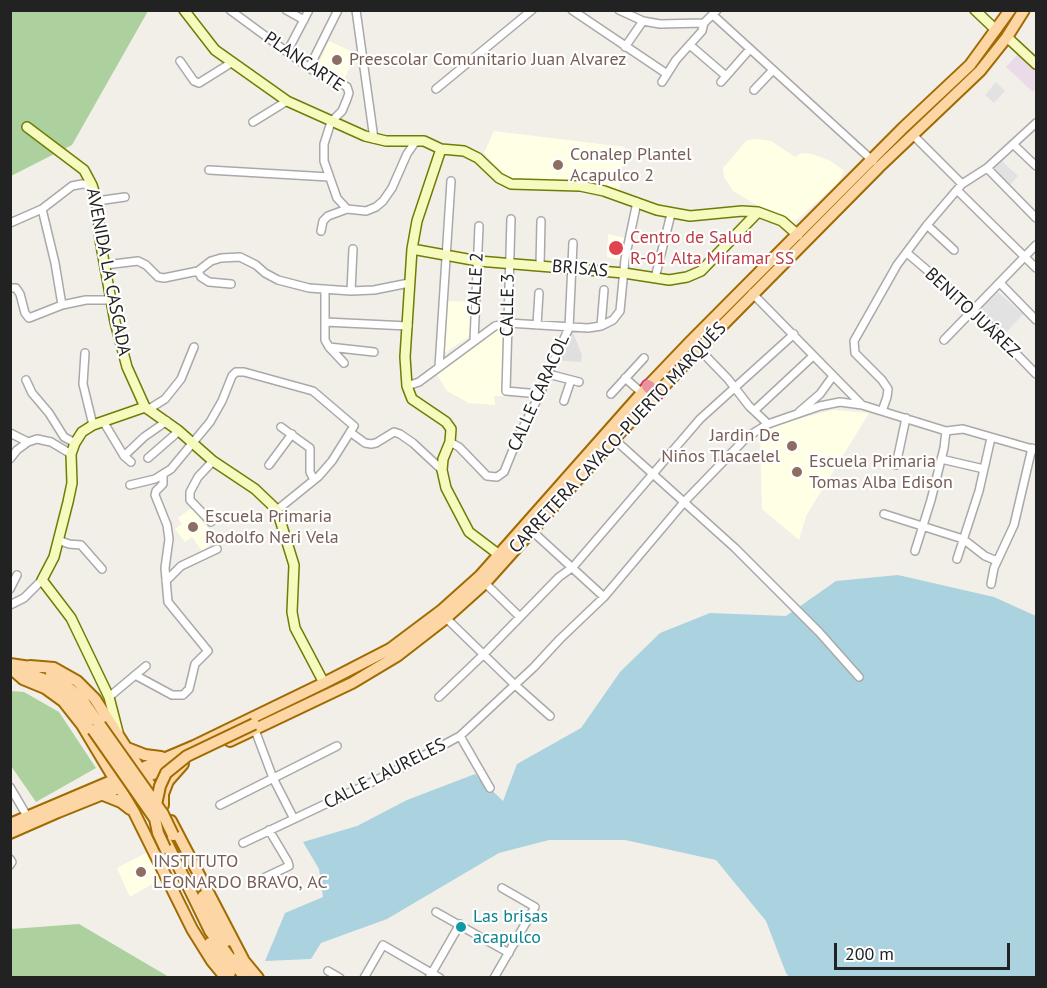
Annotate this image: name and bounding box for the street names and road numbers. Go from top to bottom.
street label: PLANCARTE [260,27,348,97]
street label: AVENIDA LA CASCADA [81,186,135,358]
street label: CALLE 2 [464,252,488,316]
street label: BRISAS [551,256,609,282]
street label: BENITO JUÁREZ [920,264,1024,362]
street label: CALLE 3 [497,273,519,337]
street label: CARRETERA CAYACO-PUERTO MARQUÉS [505,318,731,558]
street label: CALLE CARACOL [504,331,574,455]
street label: CALLE LAURELES [320,734,450,814]

